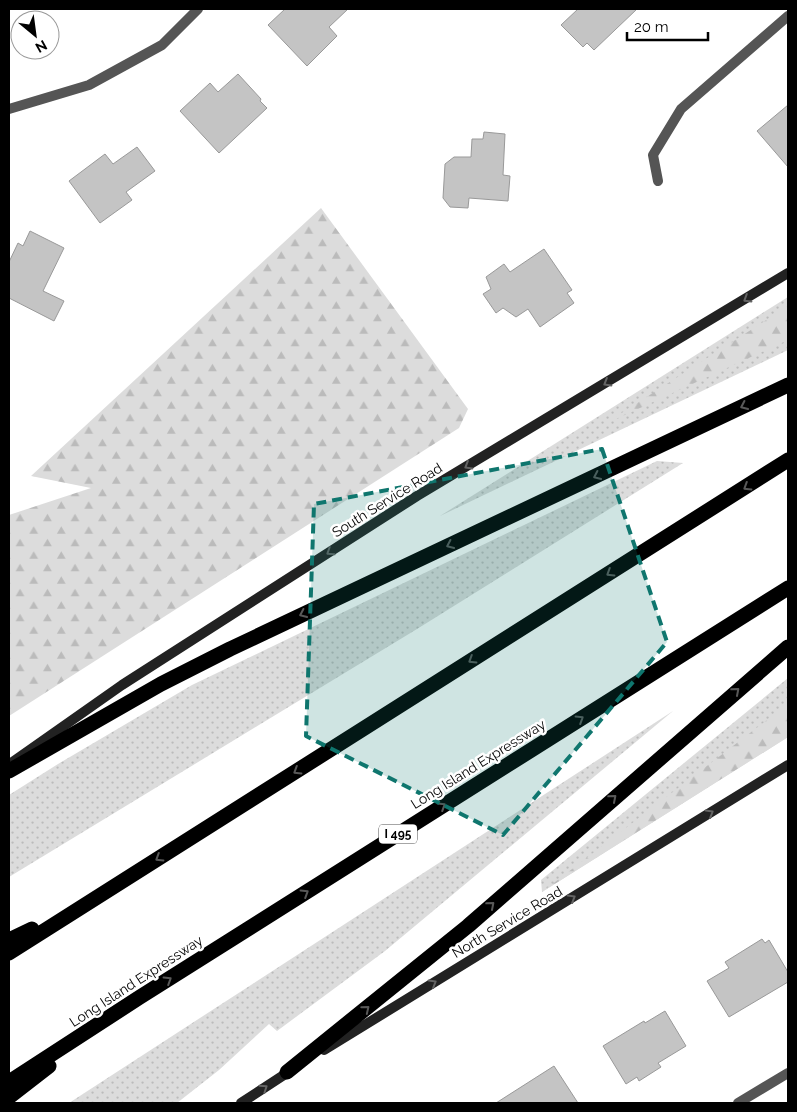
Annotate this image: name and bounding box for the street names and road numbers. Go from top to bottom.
street label: South Service Road [329,460,445,540]
street label: Long Island Expressway [408,716,549,812]
road number: I 495 [379,824,417,844]
street label: North Service Road [449,883,565,961]
street label: Long Island Expressway [66,932,206,1030]

